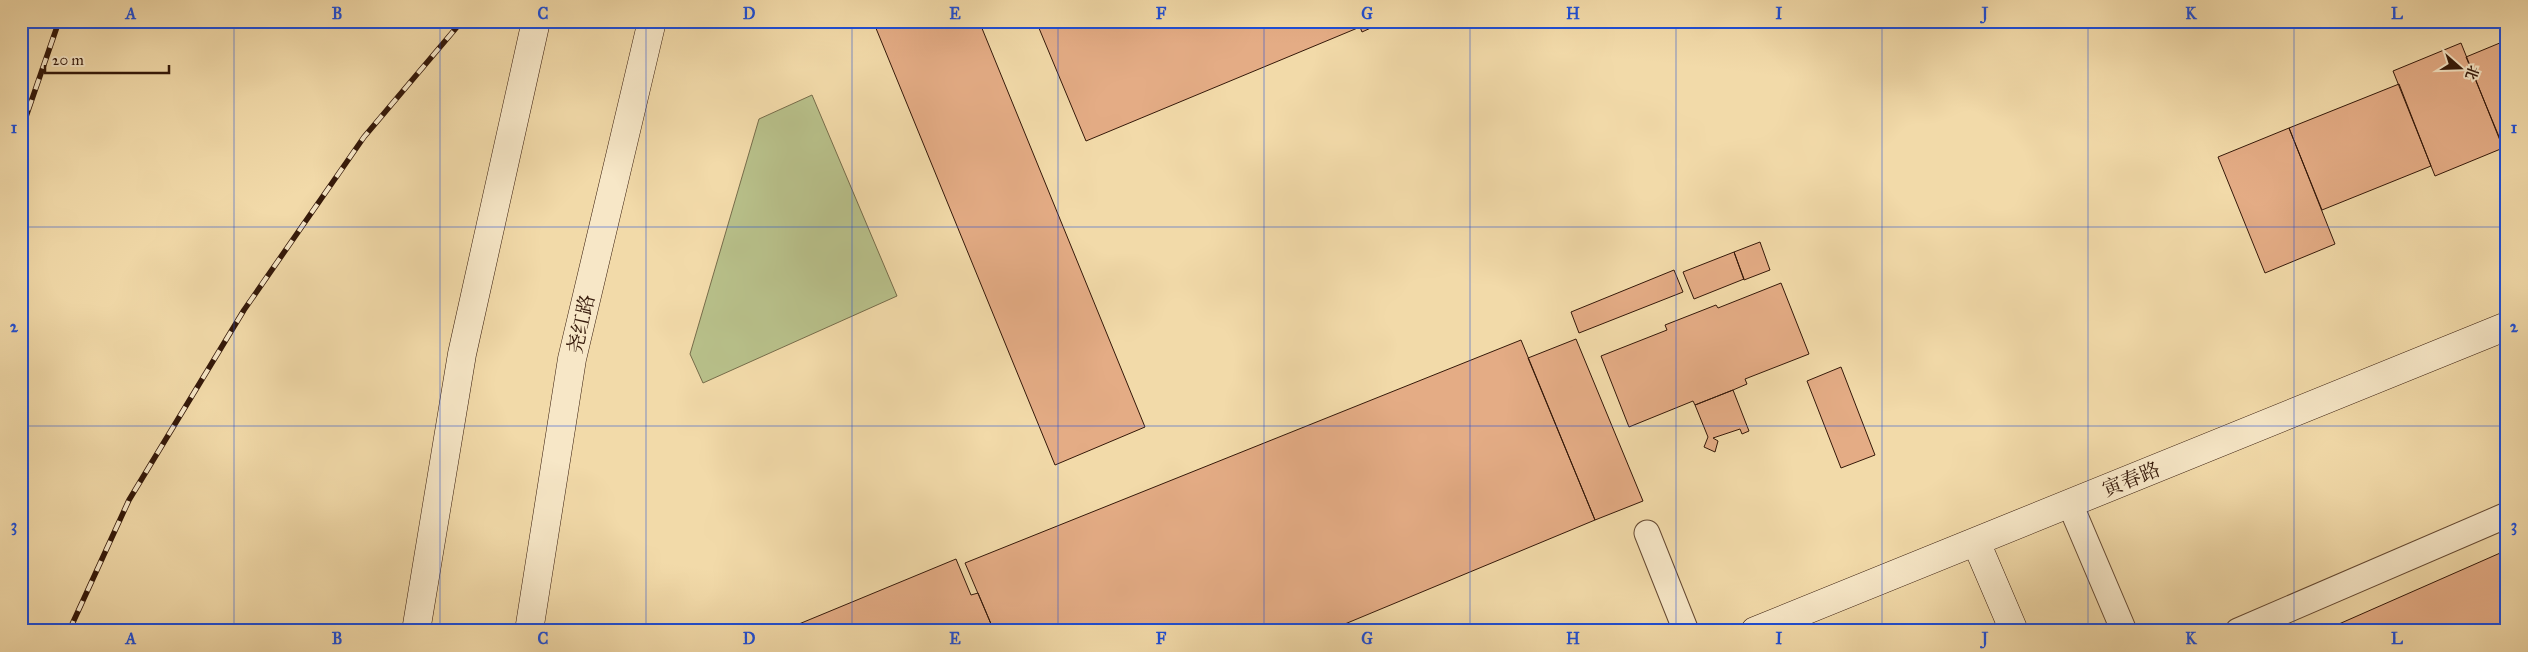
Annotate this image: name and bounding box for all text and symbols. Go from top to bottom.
text: A [125,4,137,23]
text: B [332,4,342,23]
text: C [538,4,549,23]
text: D [743,4,756,23]
text: E [949,4,961,23]
text: F [1156,4,1167,23]
text: G [1361,4,1373,23]
text: H [1566,4,1580,23]
text: I [1776,4,1783,23]
text: J [1980,4,1989,24]
text: K [2185,4,2197,23]
text: L [2391,4,2403,23]
scale bar [45,42,169,74]
north arrow [2436,42,2486,92]
text: 20 m [52,51,84,69]
text: 北 [2461,63,2482,82]
text: 1 [11,118,18,137]
text: 1 [2511,118,2518,137]
street label: 尧红路 [563,292,599,356]
text: 2 [10,317,19,336]
text: 2 [2510,317,2519,336]
street label: 寅春路 [2099,457,2163,501]
text: 3 [11,516,17,536]
text: 3 [2511,516,2517,536]
text: A [125,629,137,648]
text: B [332,629,342,648]
text: C [538,629,549,648]
text: D [743,629,756,648]
text: E [949,629,961,648]
text: F [1156,629,1167,648]
text: G [1361,629,1373,648]
text: H [1566,629,1580,648]
text: I [1776,629,1783,648]
text: J [1980,629,1989,649]
text: K [2185,629,2197,648]
text: L [2391,629,2403,648]

